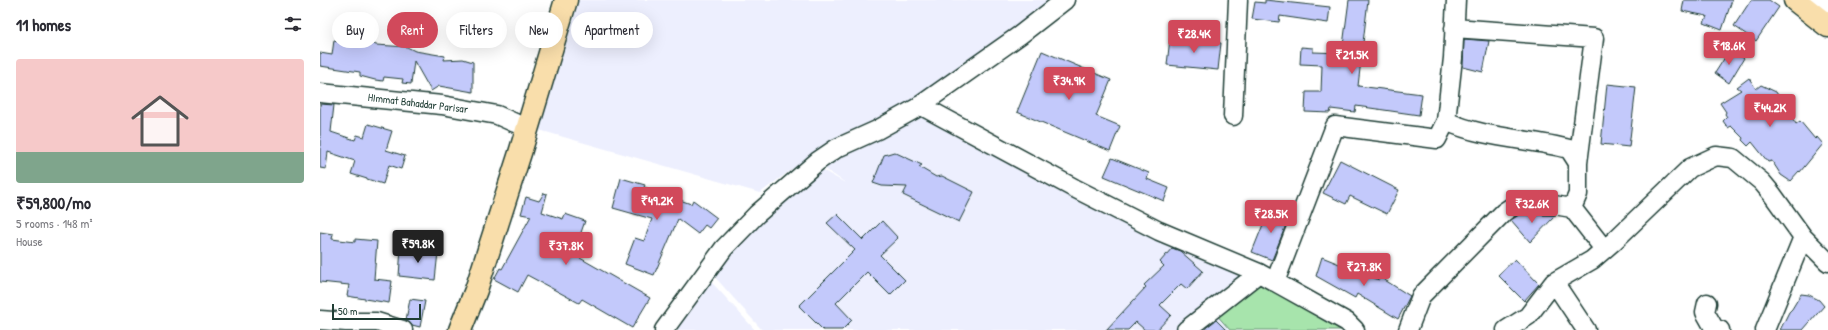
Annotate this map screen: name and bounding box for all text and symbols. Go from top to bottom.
chip: Buy [332,12,379,48]
chip: Rent [387,12,438,48]
chip: Filters [446,12,507,48]
chip: New [515,12,563,48]
chip: Apartment [571,12,653,48]
text: 11 homes [16,13,71,36]
icon: filters [282,13,304,35]
pin: ₹28.4K [1161,20,1227,54]
text: ₹28.4K [1177,24,1211,42]
pin: ₹18.6K [1696,32,1762,66]
text: ₹18.6K [1713,36,1745,54]
pin: ₹21.5K [1319,41,1385,75]
text: ₹21.5K [1335,45,1369,63]
pin: ₹34.9K [1036,67,1102,101]
text: ₹34.9K [1053,71,1085,89]
icon: home [124,85,196,157]
street label: HImmat Bahaddar Parisar [367,90,470,116]
pin: ₹44.2K [1737,94,1803,128]
text: ₹44.2K [1754,98,1786,116]
pin: ₹49.2K [624,187,690,221]
pin: ₹32.6K [1499,190,1565,224]
text: ₹59,800/mo [16,191,91,214]
text: ₹49.2K [641,191,673,209]
text: ₹32.6K [1515,194,1549,212]
pin: ₹28.5K [1238,200,1304,234]
text: ₹28.5K [1254,204,1288,222]
text: 5 rooms · 148 m² [16,214,92,232]
pin: ₹59.8K [385,230,451,264]
text: House [16,232,43,250]
pin: ₹37.8K [533,232,599,266]
text: ₹59.8K [402,234,434,252]
text: ₹37.8K [549,236,583,254]
pin: ₹27.8K [1331,253,1397,287]
text: ₹27.8K [1346,257,1382,275]
scale bar [332,302,421,321]
text: 50 m [338,304,358,318]

